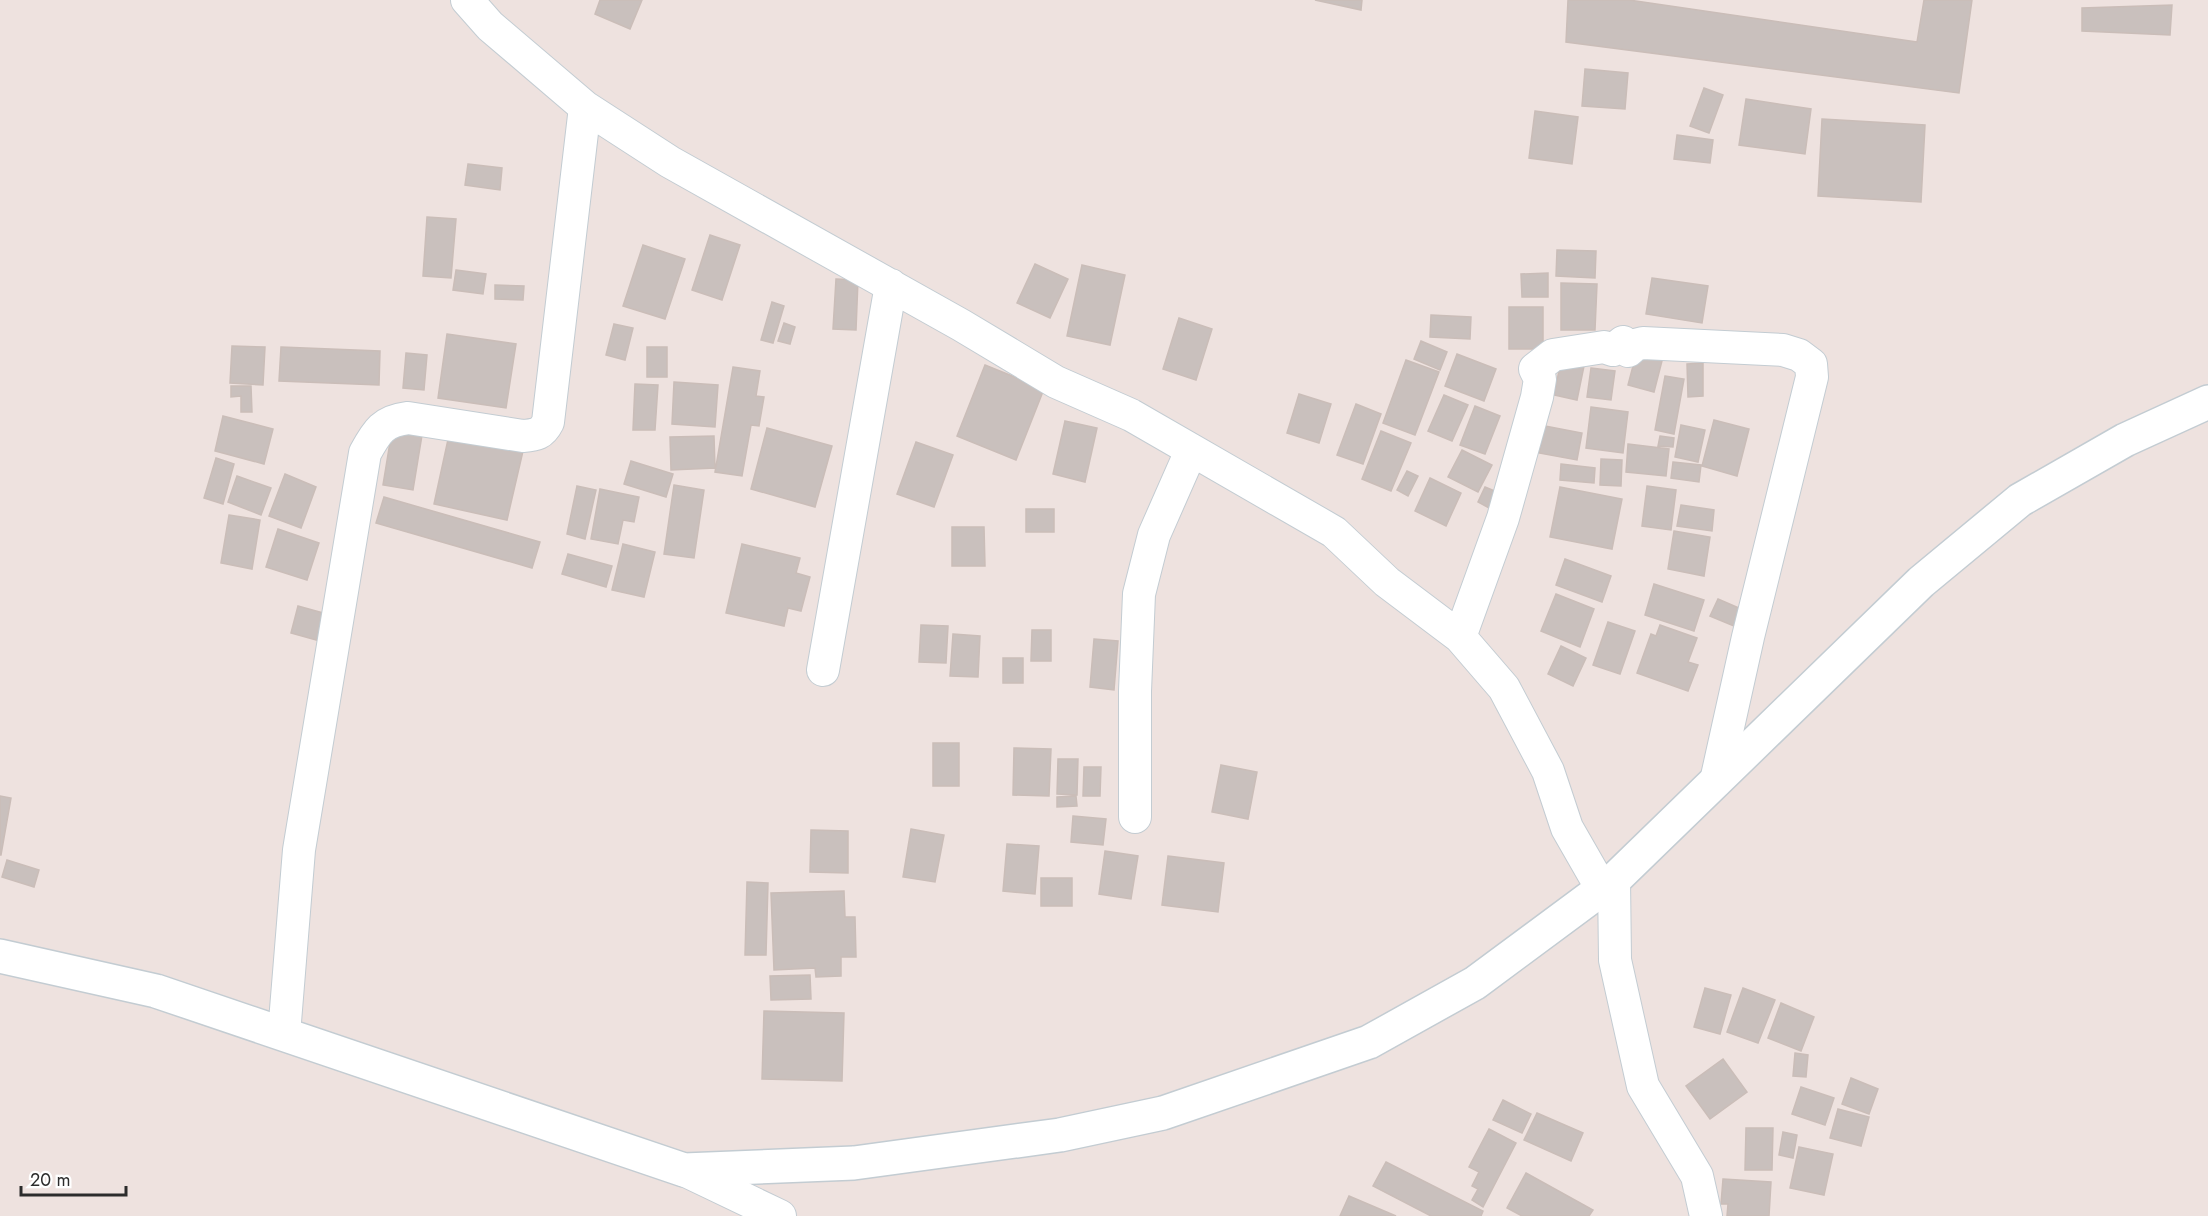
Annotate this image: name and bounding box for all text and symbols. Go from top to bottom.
scale bar [21,1159,126,1197]
text: 20 m [30,1167,70,1193]

